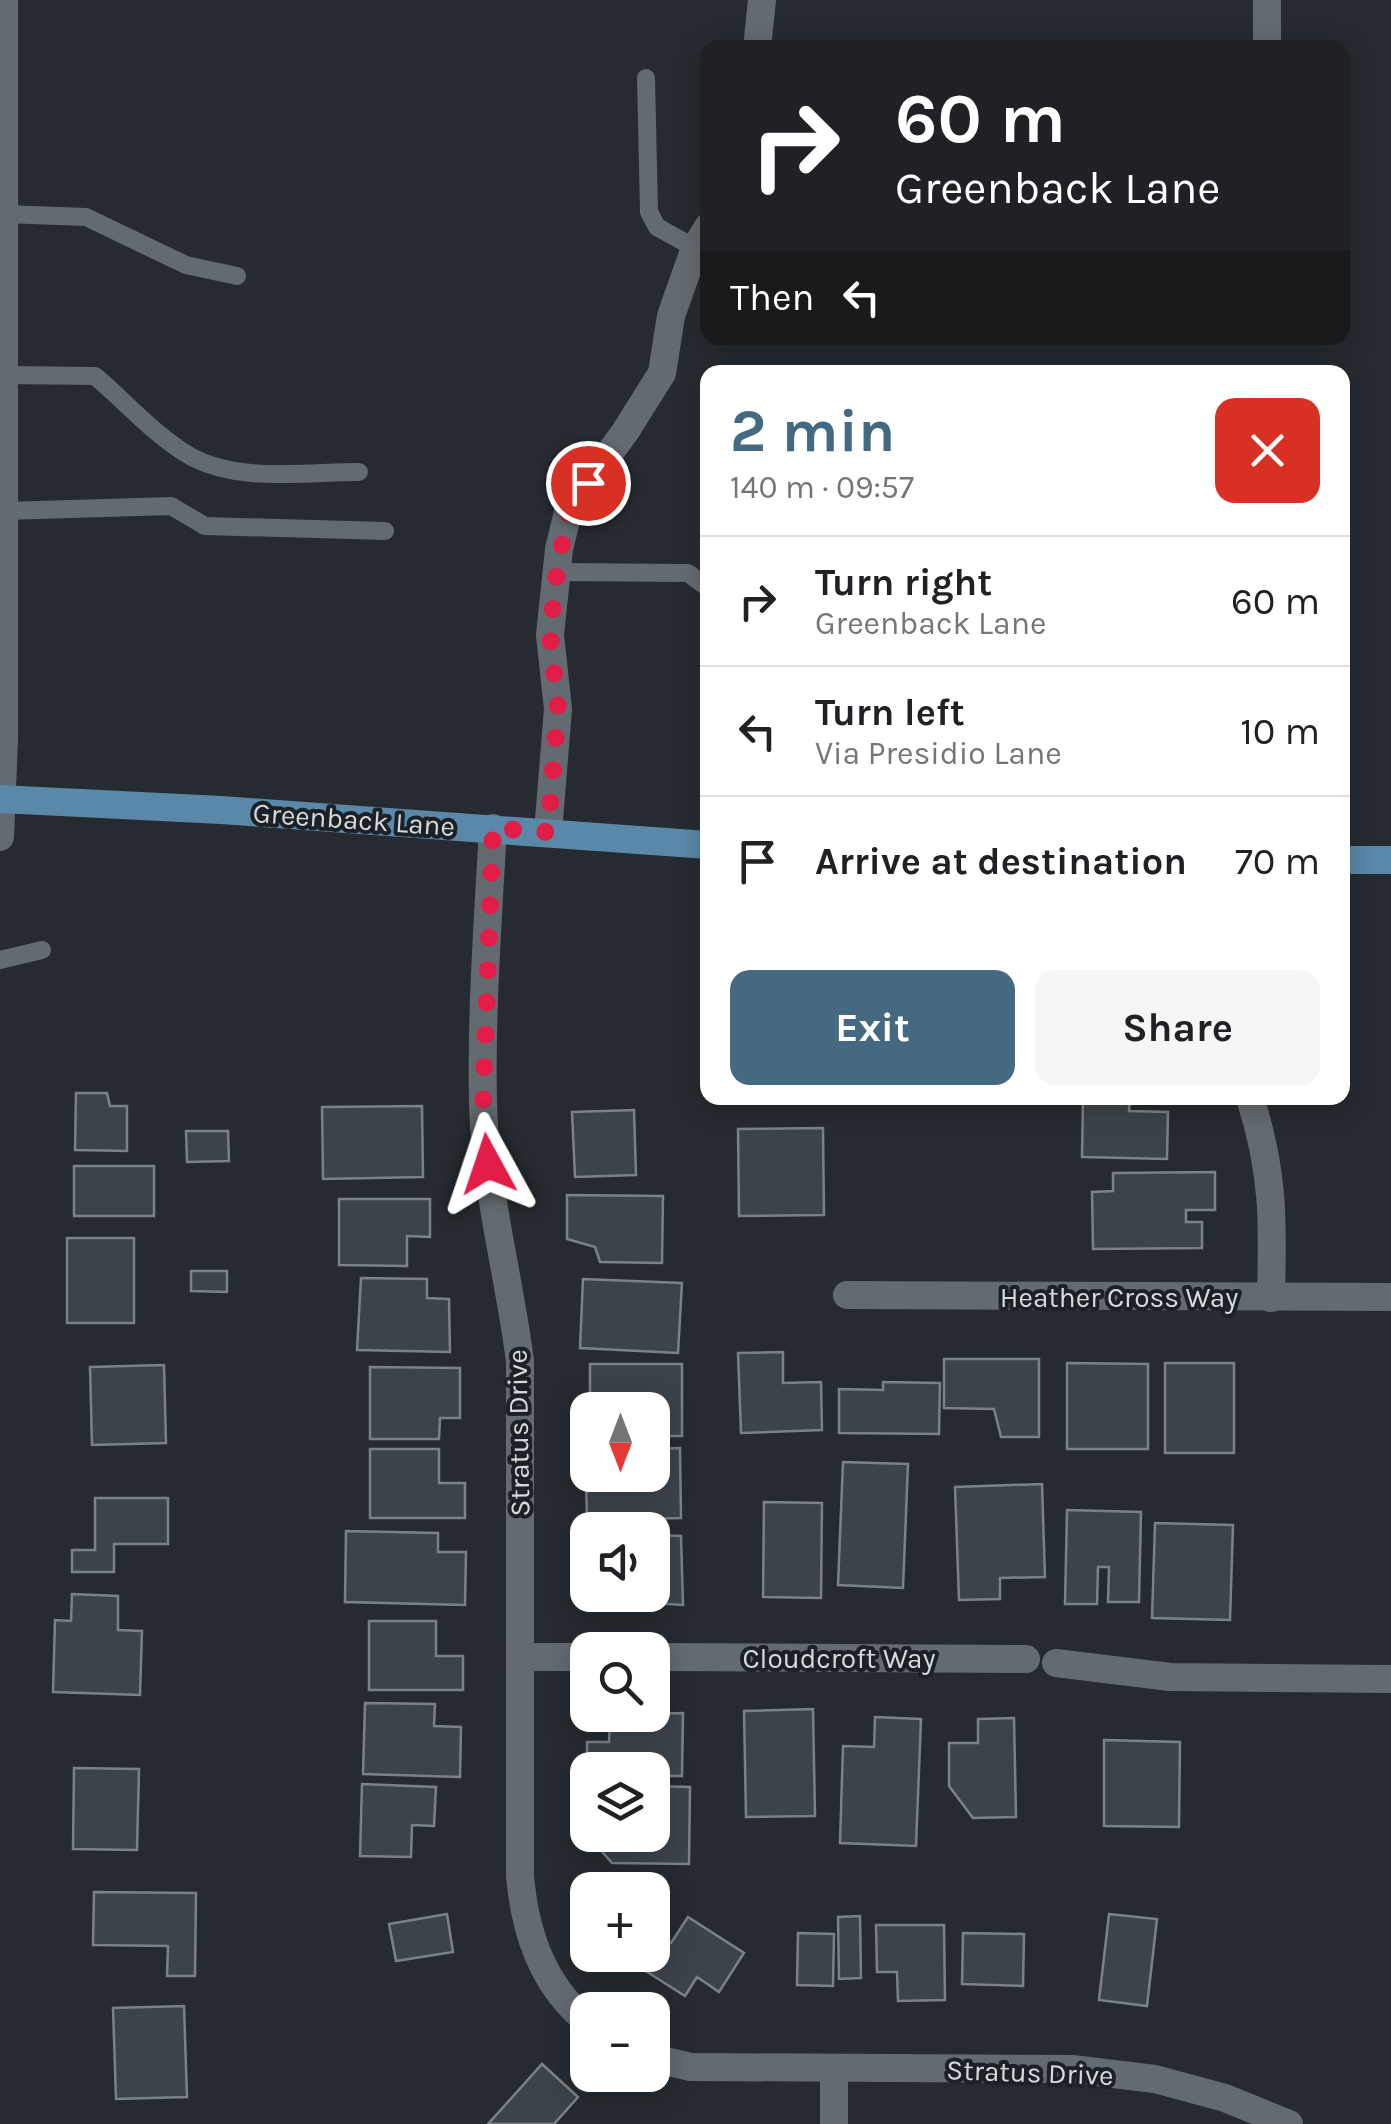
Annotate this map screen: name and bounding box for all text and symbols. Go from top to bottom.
text: 60 m [895,78,1066,160]
icon: right [730,80,860,210]
text: Greenback Lane [895,162,1220,214]
icon: left [834,270,889,325]
text: Then [730,275,814,320]
text: 2 min [730,396,895,466]
button: close [1215,398,1320,503]
pin [546,441,631,526]
icon: arrive [561,456,616,511]
text: 140 m · 09:57 [730,469,914,506]
text: Turn right [815,560,992,605]
icon: right [730,574,785,629]
text: 60 m [1231,579,1320,624]
text: Greenback Lane [815,605,1046,642]
text: Turn left [815,690,965,735]
icon: left [730,704,785,759]
text: 10 m [1240,709,1320,754]
text: Via Presidio Lane [815,735,1062,772]
street label: Greenback Lane [252,796,456,843]
icon: arrive [730,834,785,889]
text: Arrive at destination [815,839,1187,884]
text: 70 m [1235,839,1320,884]
button: Exit [730,970,1015,1085]
button: Share [1035,970,1320,1085]
position arrow [436,1112,540,1216]
street label: Heather Cross Way [1000,1281,1238,1314]
street label: Stratus Drive [501,1349,536,1517]
north arrow [570,1392,670,1492]
map controls [570,1392,670,2092]
button: sound [570,1512,670,1612]
button: search [570,1632,670,1732]
street label: Cloudcroft Way [742,1642,936,1675]
button: layers [570,1752,670,1852]
button: + [570,1872,670,1972]
button: − [570,1992,670,2092]
street label: Stratus Drive [946,2053,1114,2092]

